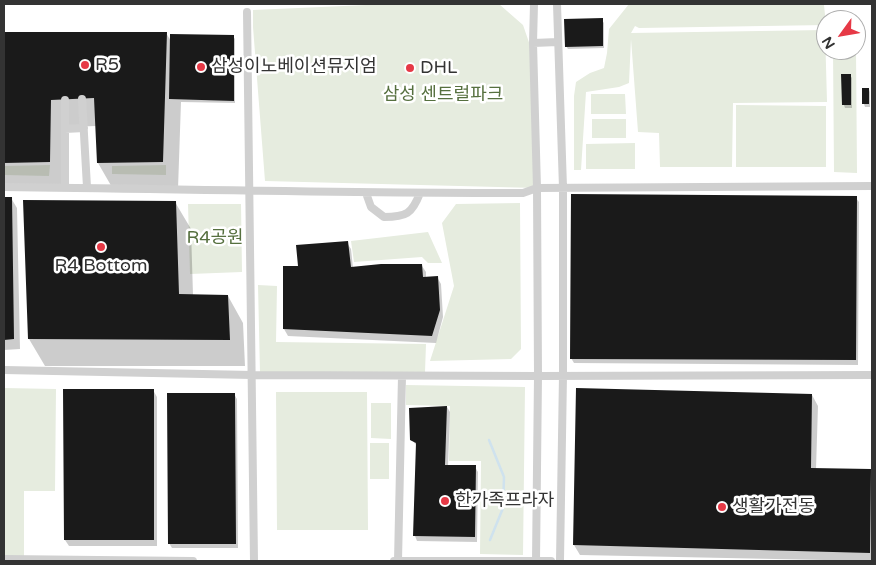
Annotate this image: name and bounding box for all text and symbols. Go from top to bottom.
north arrow [816,10,866,60]
text: N [819,33,839,52]
place label: R5 [95,54,119,76]
place label: 삼성이노베이션뮤지엄 [211,56,377,78]
place label: DHL [420,57,457,79]
marker: R5 [79,59,91,71]
marker: 삼성이노베이션뮤지엄 [195,61,207,73]
marker: DHL [404,62,416,74]
park label: 삼성 센트럴파크 [383,84,503,106]
park label: R4공원 [186,227,244,249]
marker: R4 Bottom [95,241,107,253]
place label: R4 Bottom [54,255,148,277]
place label: 한가족프라자 [455,490,554,512]
marker: 한가족프라자 [439,495,451,507]
place label: 생활가전동 [732,496,815,518]
marker: 생활가전동 [716,501,728,513]

